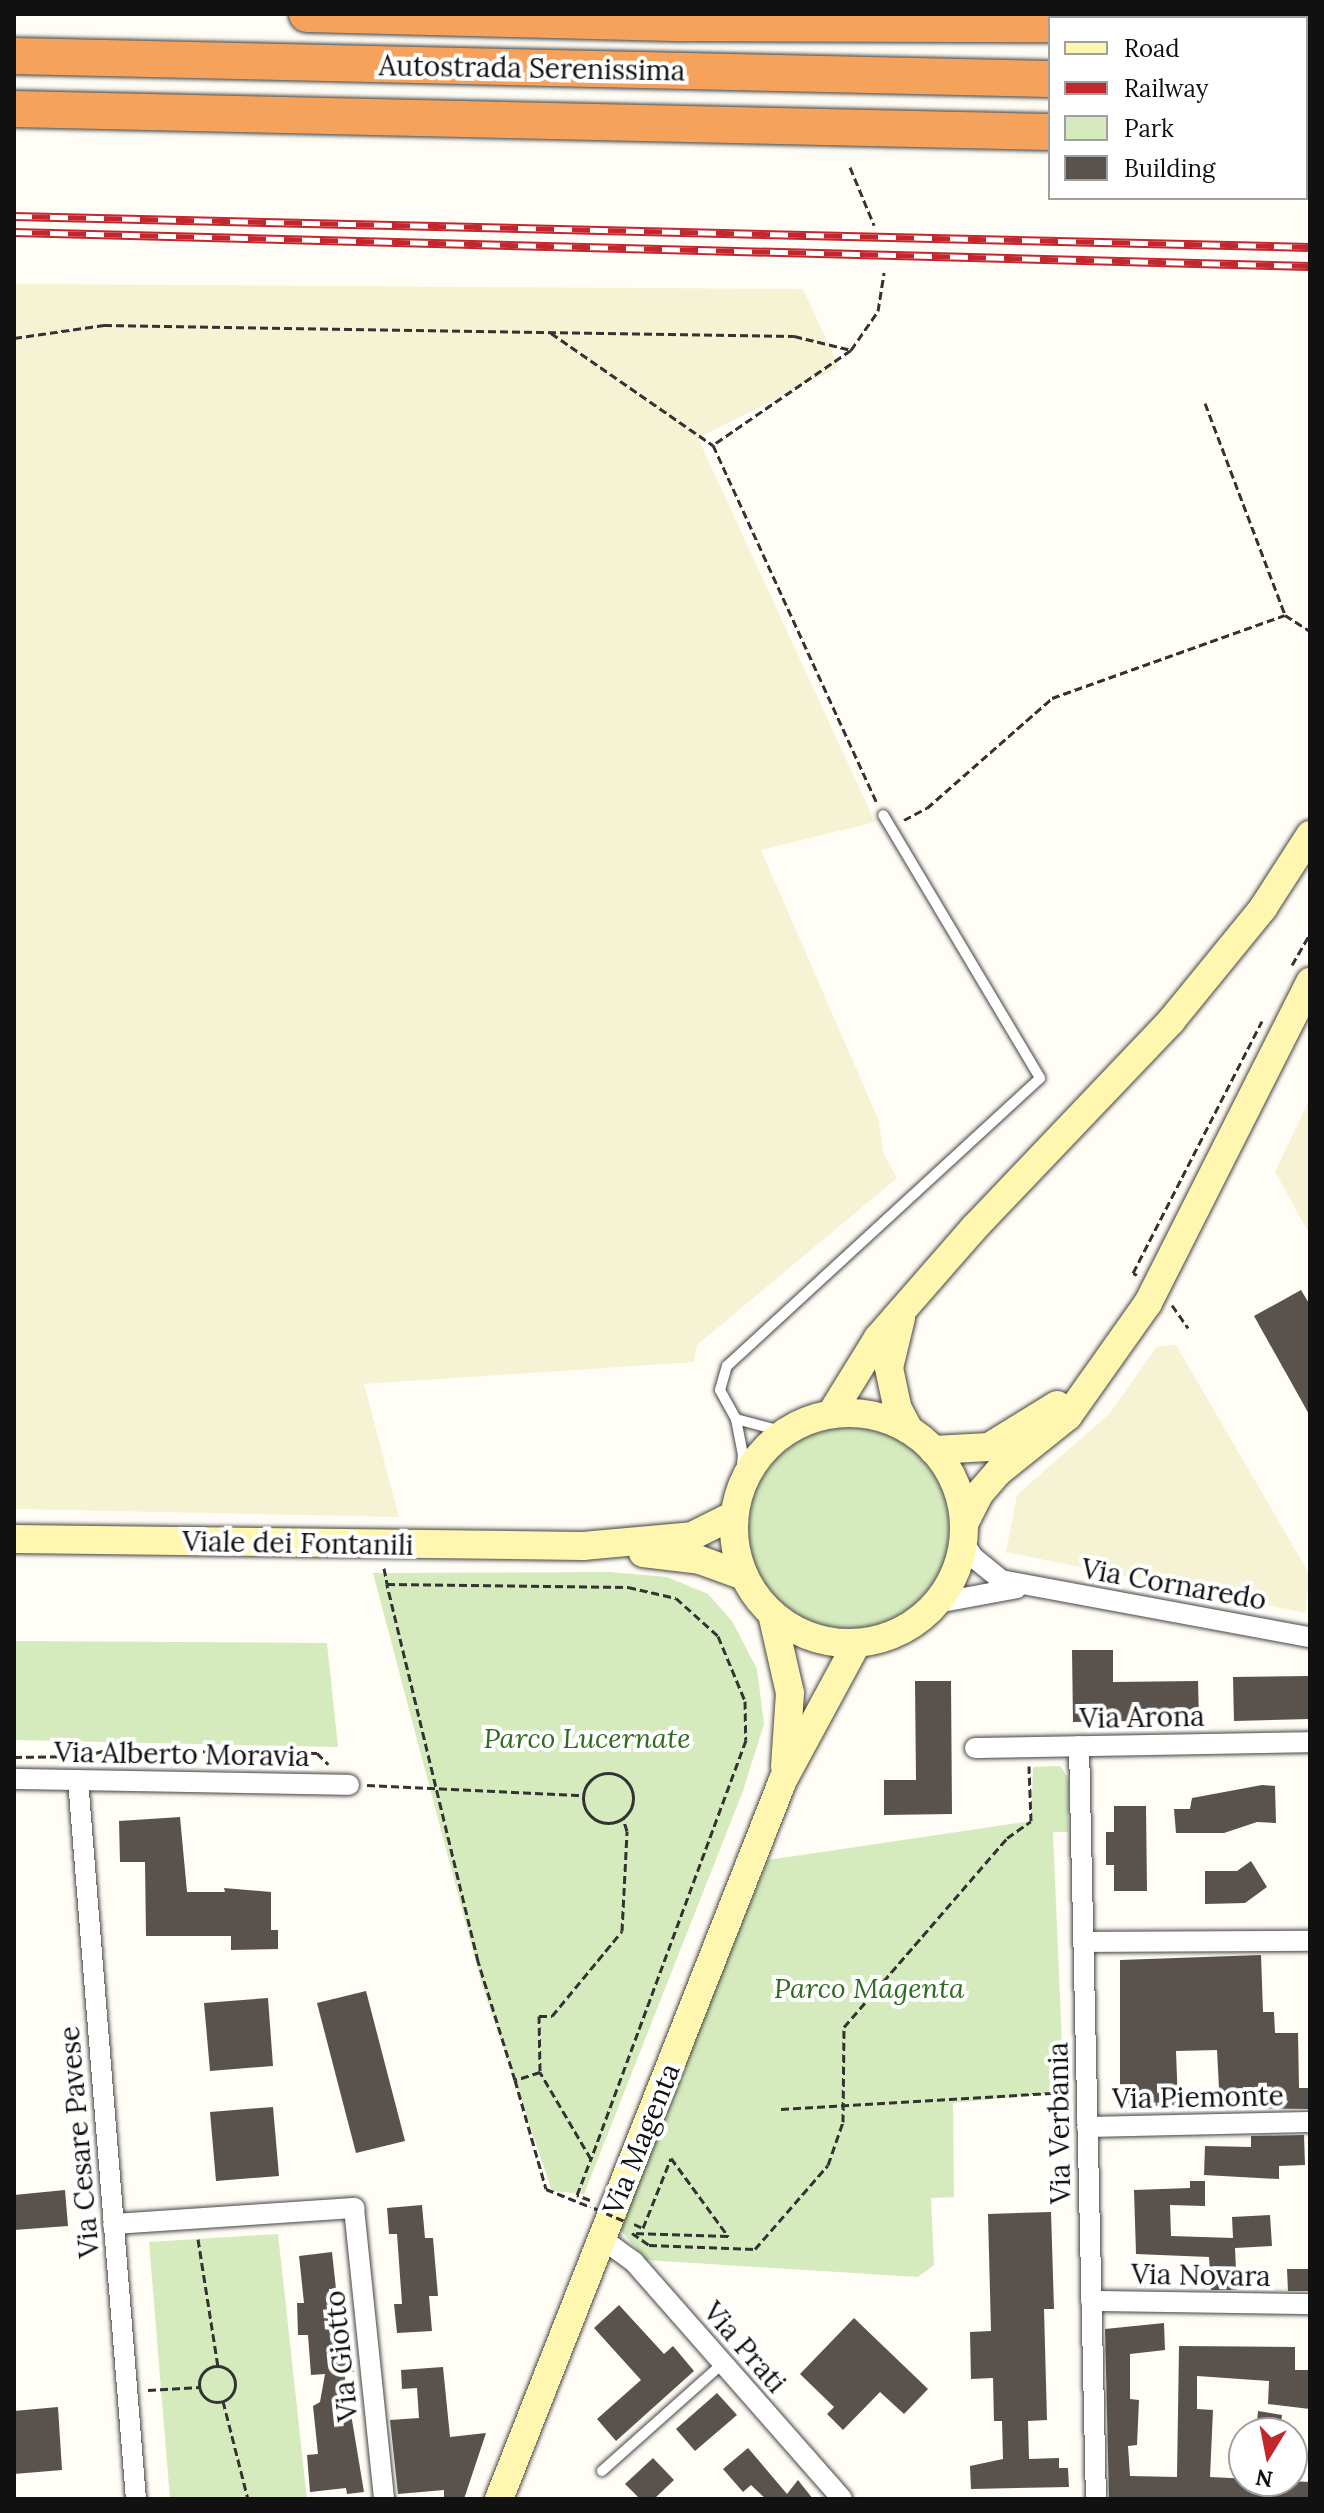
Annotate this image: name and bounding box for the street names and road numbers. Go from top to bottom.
street label: Autostrada Serenissima [378,49,686,87]
street label: Viale dei Fontanili [182,1524,414,1562]
street label: Via Cornaredo [1079,1551,1269,1617]
street label: Via Arona [1079,1699,1205,1735]
street label: Via Alberto Moravia [54,1735,310,1773]
street label: Via Cesare Pavese [52,2025,106,2259]
street label: Via Verbania [1041,2042,1077,2204]
street label: Via Magenta [595,2058,687,2220]
street label: Via Piemonte [1112,2079,1284,2115]
street label: Via Novara [1131,2257,1271,2293]
street label: Via Giotto [317,2289,365,2423]
street label: Via Prati [696,2295,794,2399]

